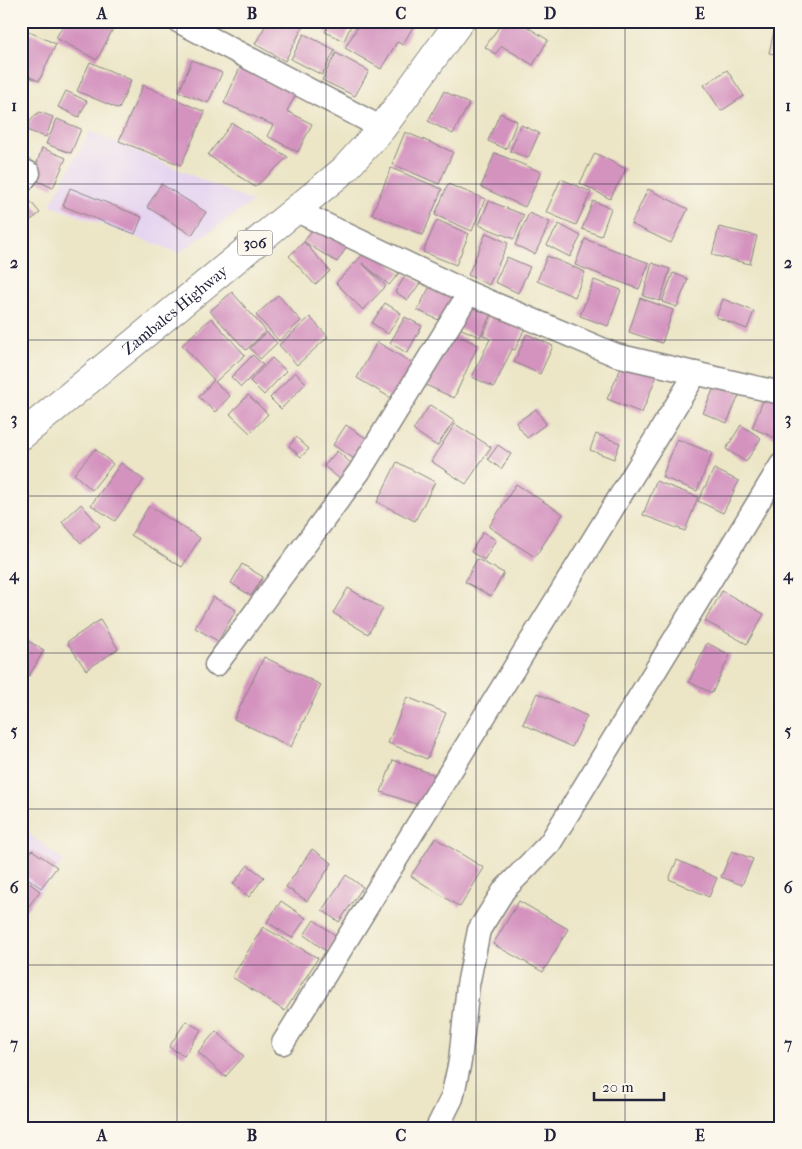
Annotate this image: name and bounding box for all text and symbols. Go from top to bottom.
text: A [96,4,108,23]
text: B [247,4,257,23]
text: C [396,4,407,23]
text: D [544,4,556,23]
text: E [695,4,705,23]
text: 1 [11,96,17,115]
text: 1 [785,96,791,115]
road number: 306 [238,230,272,256]
text: 2 [10,253,18,272]
text: 2 [784,253,792,272]
street label: Zambales Highway [118,261,232,359]
text: 3 [11,409,17,429]
text: 3 [785,409,791,429]
text: 4 [8,565,20,585]
text: 4 [782,565,794,585]
text: 5 [11,721,18,740]
text: 5 [785,721,792,740]
text: 6 [10,878,19,897]
text: 6 [784,878,793,897]
text: 7 [9,1034,18,1053]
text: 7 [783,1034,792,1053]
scale bar [594,1069,664,1101]
text: 20 m [602,1078,634,1096]
text: A [96,1126,108,1145]
text: B [247,1126,257,1145]
text: C [396,1126,407,1145]
text: D [544,1126,556,1145]
text: E [695,1126,705,1145]

